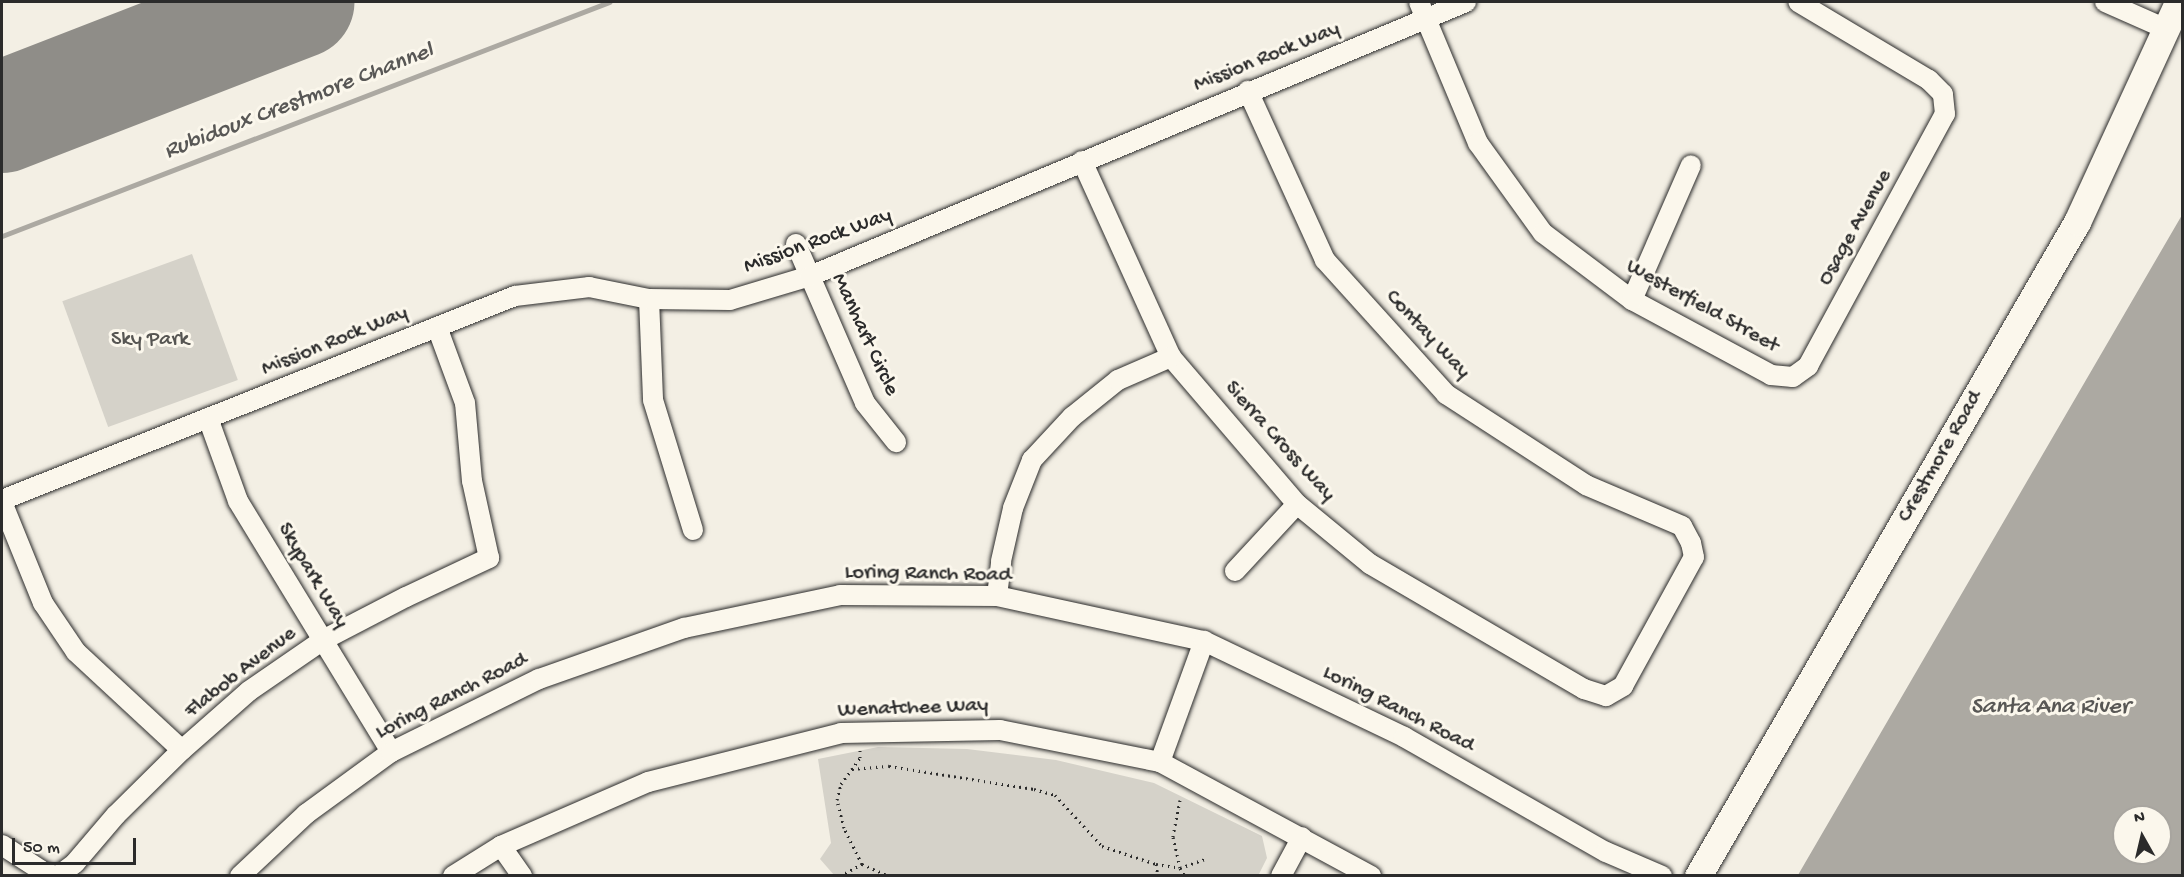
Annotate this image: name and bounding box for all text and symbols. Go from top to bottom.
street label: Mission Rock Way [1190,17,1344,99]
water label: Rubidoux Crestmore Channel [160,37,438,167]
street label: Osage Avenue [1813,165,1899,291]
street label: Mission Rock Way [741,203,895,281]
street label: Westerfield Street [1621,254,1783,360]
street label: Manhart Circle [824,270,904,400]
street label: Contay Way [1379,285,1475,385]
street label: Mission Rock Way [258,301,412,383]
park label: Sky Park [111,328,189,354]
street label: Sierra Cross Way [1218,376,1340,508]
street label: Crestmore Road [1893,386,1989,528]
street label: Skypark Way [270,518,354,634]
street label: Loring Ranch Road [844,560,1012,590]
street label: Flabob Avenue [180,621,302,725]
street label: Loring Ranch Road [372,647,532,747]
street label: Loring Ranch Road [1318,660,1478,760]
street label: Wenatchee Way [837,693,989,725]
water label: Santa Ana River [1971,694,2129,722]
north arrow [2112,805,2172,865]
text: N [2133,809,2146,829]
scale bar [15,826,140,864]
text: 50 m [23,838,60,859]

